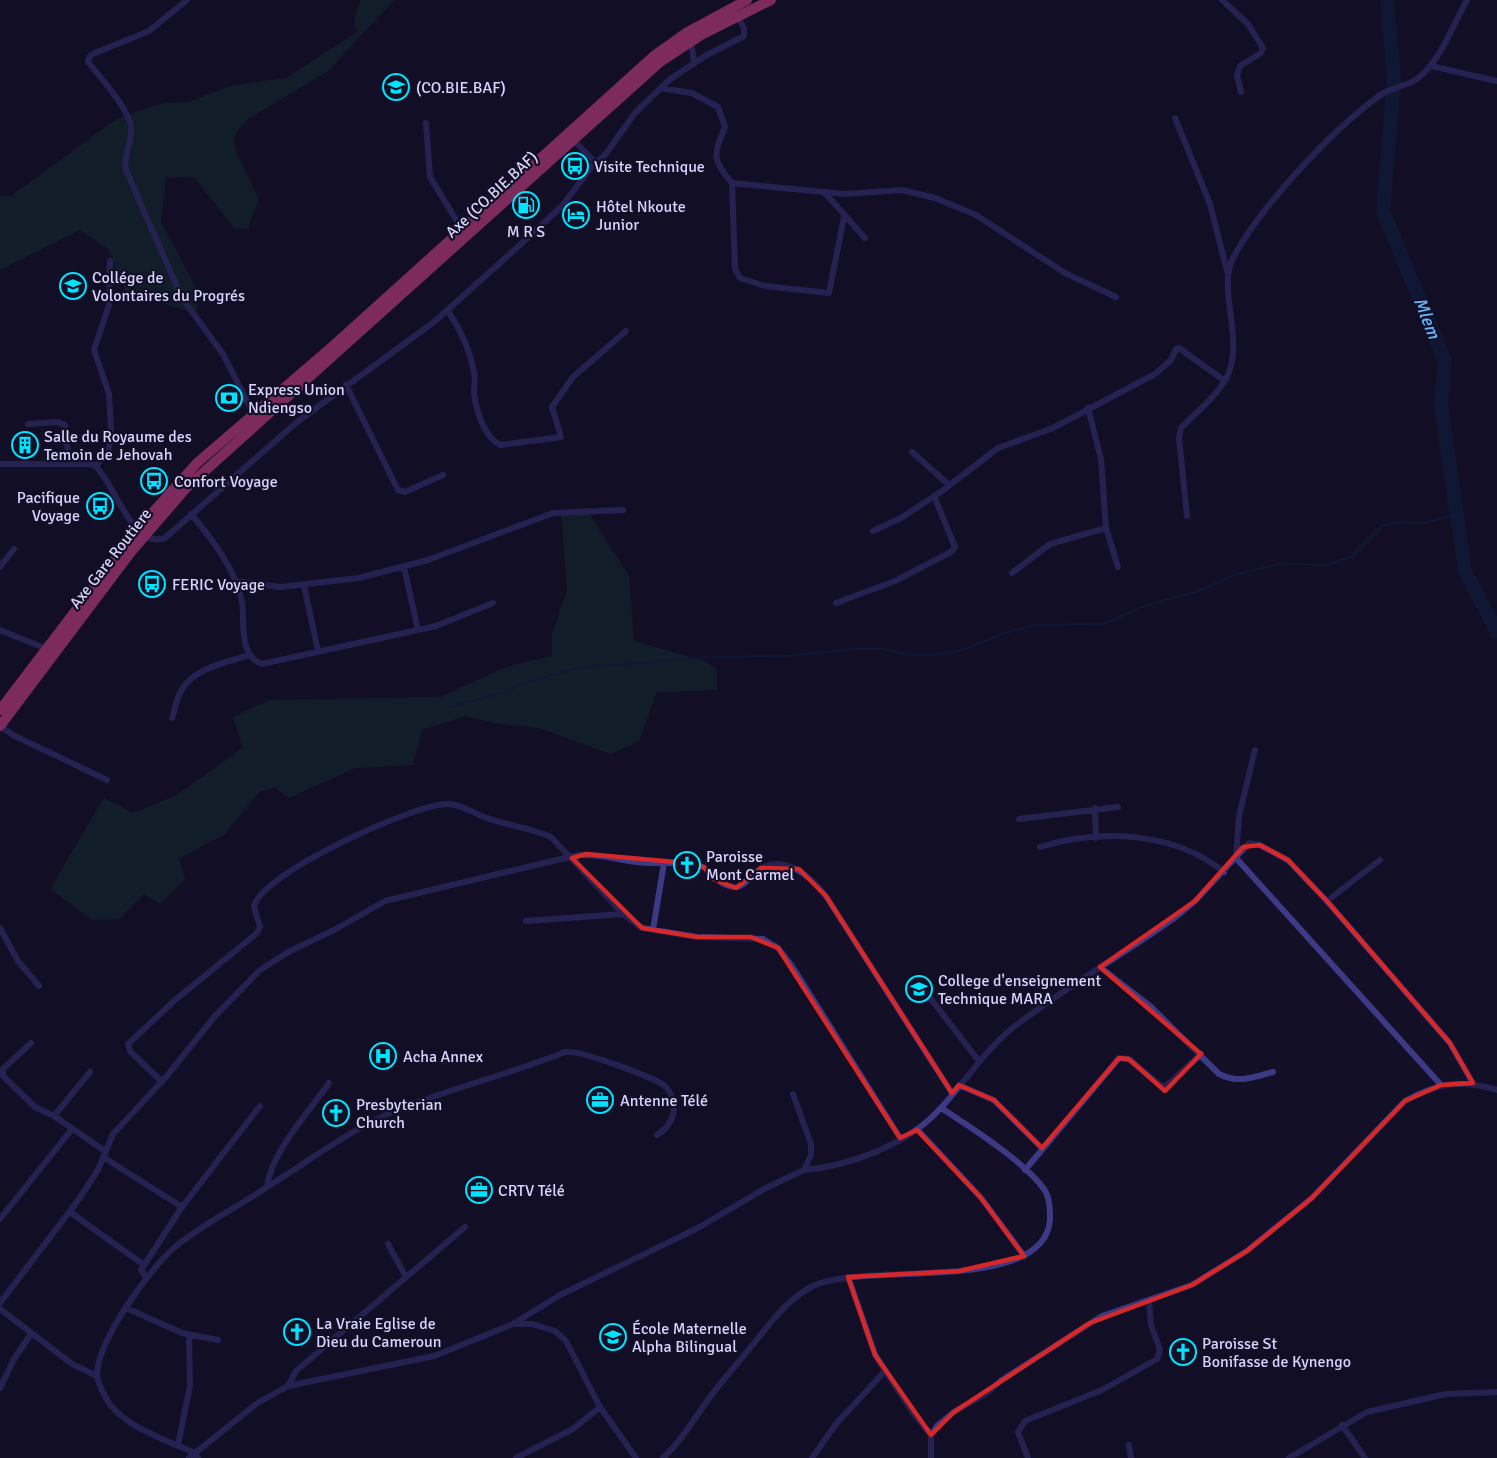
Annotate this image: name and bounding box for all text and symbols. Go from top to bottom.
school or university icon: (CO.BIE.BAF) [381,72,411,102]
place label: (CO.BIE.BAF) [416,78,506,98]
street label: Axe (CO.BIE.BAF) [442,147,542,242]
bus stop icon: Visite Technique [560,151,590,181]
place label: Visite Technique [594,157,705,177]
fuel station icon: M R S [511,190,541,220]
place label: Hôtel Nkoute Junior [596,197,686,235]
hotel icon: Hôtel Nkoute Junior [561,200,591,230]
place label: M R S [507,222,545,242]
place label: Collége de Volontaires du Progrés [92,268,245,306]
school or university icon: Collége de Volontaires du Progrés [58,271,88,301]
water label: Mlem [1409,294,1445,343]
place label: Express Union Ndiengso [248,380,345,418]
bank icon: Express Union Ndiengso [214,383,244,413]
place label: Salle du Royaume des Temoin de Jehovah [44,427,192,465]
building icon: Salle du Royaume des Temoin de Jehovah [10,430,40,460]
bus stop icon: Confort Voyage [139,466,169,496]
place label: Confort Voyage [174,472,278,492]
place label: Pacifique Voyage [17,488,80,526]
bus stop icon: Pacifique Voyage [85,491,115,521]
street label: Axe Gare Routiere [65,504,156,613]
bus stop icon: FERIC Voyage [137,569,167,599]
place label: FERIC Voyage [172,575,265,595]
place label: Paroisse Mont Carmel [706,847,794,885]
church icon: Paroisse Mont Carmel [672,850,702,880]
place label: College d'enseignement Technique MARA [938,971,1101,1009]
school or university icon: College d'enseignement Technique MARA [904,974,934,1004]
hospital icon: Acha Annex [368,1041,398,1071]
place label: Acha Annex [403,1047,484,1067]
office icon: Antenne Télé [585,1085,615,1115]
place label: Antenne Télé [620,1091,708,1111]
place label: Presbyterian Church [356,1095,442,1133]
church icon: Presbyterian Church [321,1098,351,1128]
office icon: CRTV Télé [464,1175,494,1205]
place label: CRTV Télé [498,1181,565,1201]
place label: La Vraie Eglise de Dieu du Cameroun [316,1314,442,1352]
church icon: La Vraie Eglise de Dieu du Cameroun [282,1317,312,1347]
place label: École Maternelle Alpha Bilingual [632,1319,747,1357]
school or university icon: École Maternelle Alpha Bilingual [598,1322,628,1352]
place label: Paroisse St Bonifasse de Kynengo [1202,1334,1351,1372]
church icon: Paroisse St Bonifasse de Kynengo [1168,1337,1198,1367]

